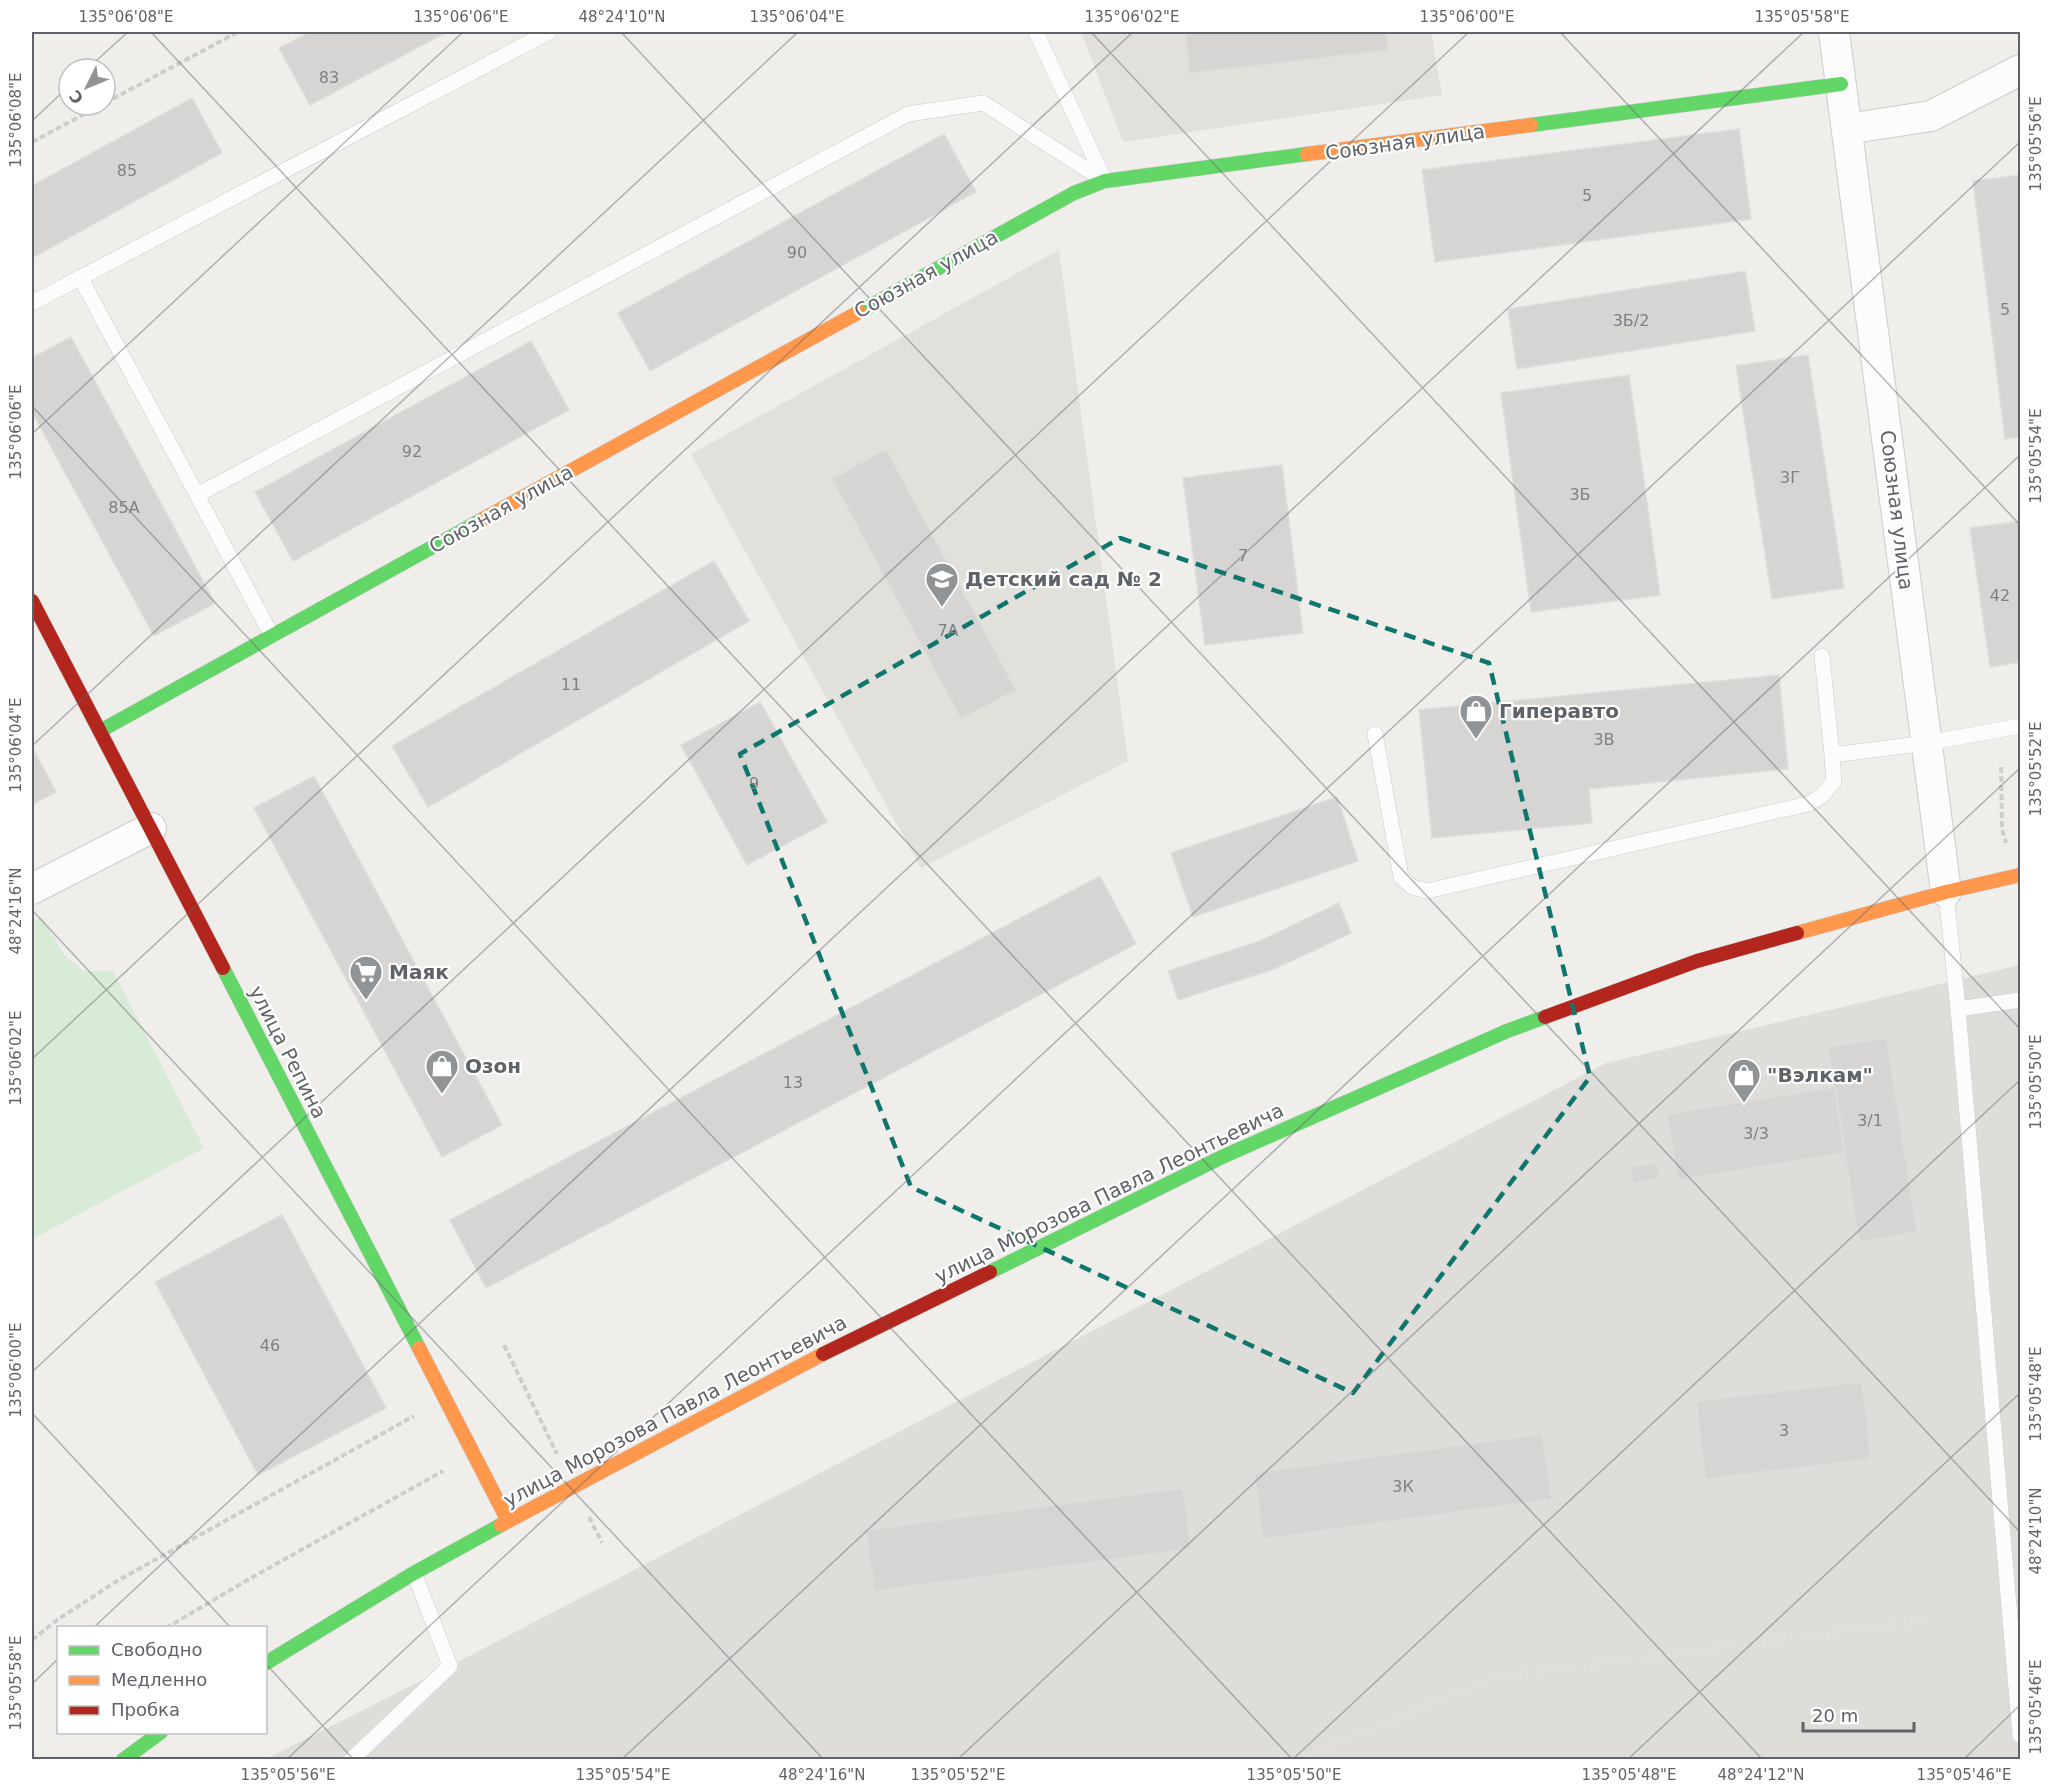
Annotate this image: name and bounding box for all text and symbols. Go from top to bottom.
text: 135°06'08"E [79,8,173,26]
text: 135°06'06"E [414,8,508,26]
text: 48°24'10"N [578,8,666,26]
text: 135°06'04"E [750,8,844,26]
text: 135°06'02"E [1085,8,1179,26]
text: 135°06'00"E [1420,8,1514,26]
text: 135°05'58"E [1755,8,1849,26]
north arrow [57,57,117,117]
house number: 83 [319,68,339,87]
text: 135°06'08"E [7,73,25,167]
text: С [65,86,87,108]
text: 135°05'56"E [2027,97,2045,191]
street label: Союзная улица [1324,119,1486,165]
house number: 85 [117,161,137,180]
house number: 5 [1582,186,1592,205]
street label: Союзная улица [850,225,1002,323]
house number: 90 [787,243,807,262]
house number: 5 [2000,300,2010,319]
house number: 3Б/2 [1613,311,1649,330]
text: 135°06'06"E [7,385,25,479]
text: 135°05'54"E [2027,409,2045,503]
street label: Союзная улица [1875,429,1919,591]
house number: 92 [402,442,422,461]
street label: Союзная улица [425,460,577,558]
house number: 3Г [1780,468,1800,487]
house number: 3Б [1569,485,1591,504]
house number: 85А [108,498,140,517]
house number: 7 [1238,546,1248,565]
school or university icon: Детский сад № 2 [924,561,960,608]
place label: Детский сад № 2 [965,567,1162,591]
house number: 42 [1990,586,2010,605]
house number: 7А [937,621,959,640]
house number: 11 [561,675,581,694]
shop icon: Гиперавто [1458,693,1494,740]
text: 135°06'04"E [7,698,25,792]
place label: Гиперавто [1499,699,1619,723]
text: 135°05'52"E [2027,722,2045,816]
house number: 3В [1593,730,1615,749]
house number: 9 [749,774,759,793]
text: 48°24'16"N [7,867,25,955]
supermarket icon: Маяк [348,954,384,1001]
place label: Маяк [389,960,449,984]
street label: улица Репина [244,982,332,1122]
text: 135°06'02"E [7,1011,25,1105]
text: 135°05'50"E [2027,1035,2045,1129]
shop icon: Озон [424,1048,460,1095]
place label: Озон [465,1054,521,1078]
shop icon: "Вэлкам" [1726,1057,1762,1104]
place label: "Вэлкам" [1767,1063,1873,1087]
house number: 13 [783,1073,803,1092]
street label: улица Морозова Павла Леонтьевича [931,1098,1287,1288]
house number: 3/1 [1857,1111,1883,1130]
house number: 3/3 [1743,1124,1769,1143]
street label: улица Морозова Павла Леонтьевича [499,1310,851,1512]
text: 135°06'00"E [7,1323,25,1417]
house number: 46 [260,1336,280,1355]
text: 135°05'48"E [2027,1347,2045,1441]
house number: 3 [1779,1421,1789,1440]
house number: 3К [1392,1477,1414,1496]
text: 48°24'10"N [2027,1487,2045,1575]
legend [57,1626,267,1734]
text: 135°05'58"E [7,1636,25,1730]
text: Свободно [111,1639,203,1660]
text: 135°05'46"E [2027,1660,2045,1754]
text: Медленно [111,1669,207,1690]
scale bar [1803,1695,1914,1733]
text: Пробка [111,1699,180,1720]
text: 20 m [1812,1705,1858,1726]
text: 135°05'56"E [241,1766,335,1784]
text: 135°05'54"E [576,1766,670,1784]
text: 48°24'16"N [778,1766,866,1784]
text: 135°05'52"E [911,1766,1005,1784]
text: 135°05'50"E [1247,1766,1341,1784]
text: 135°05'48"E [1582,1766,1676,1784]
text: 48°24'12"N [1717,1766,1805,1784]
text: 135°05'46"E [1917,1766,2011,1784]

